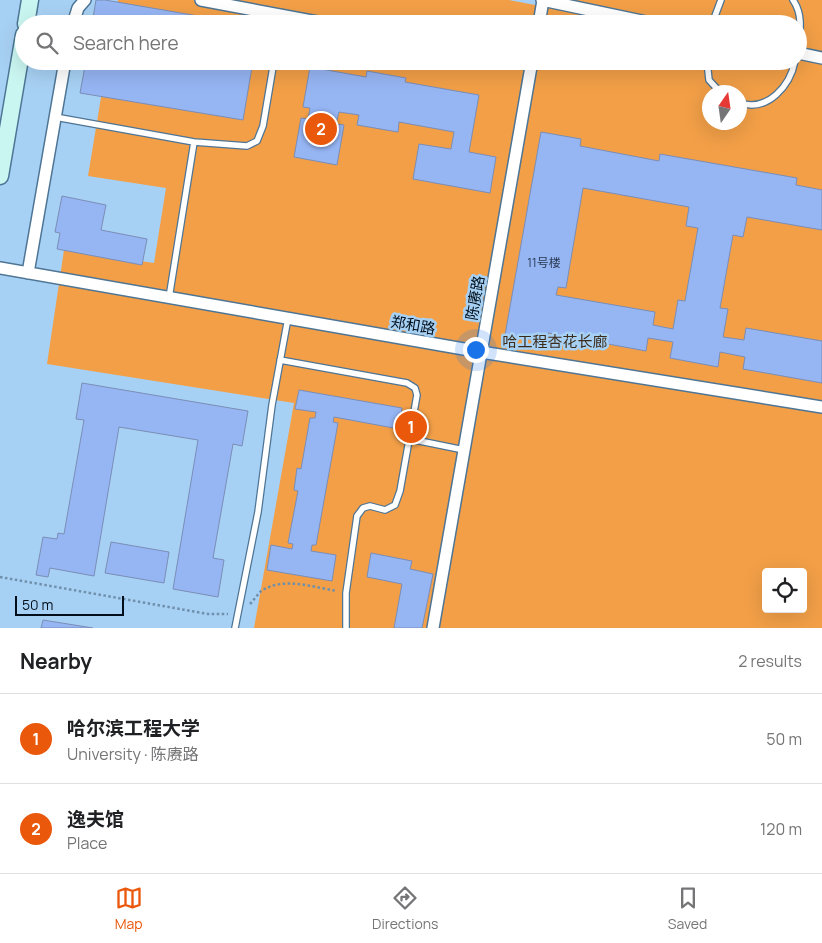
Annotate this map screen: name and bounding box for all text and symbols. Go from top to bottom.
search box [15,15,807,70]
icon: search [33,29,61,57]
text: Search here [73,30,179,56]
north arrow [702,85,747,130]
pin: 2 [305,110,337,148]
house number: 11号楼 [527,254,561,271]
street label: 陈赓路 [461,274,489,322]
street label: 郑和路 [389,311,437,339]
park label: 哈工程杏花长廊 [502,331,608,352]
your location [463,337,489,363]
pin: 1 [395,408,427,446]
map controls [762,568,807,613]
button: locate [762,568,807,613]
scale bar [15,593,124,616]
text: 50 m [22,595,53,614]
text: Nearby [20,647,92,675]
text: 2 results [738,650,802,672]
text: 哈尔滨工程大学 [67,715,200,741]
text: 1 [32,728,40,750]
text: 50 m [766,728,802,750]
text: University · 陈赓路 [67,743,199,765]
text: 逸夫馆 [67,806,124,832]
text: 2 [31,818,41,840]
text: 120 m [760,818,802,840]
text: Place [67,832,107,854]
tab: Map [115,884,143,933]
tab: Directions [372,884,438,933]
tab: Saved [668,884,707,933]

